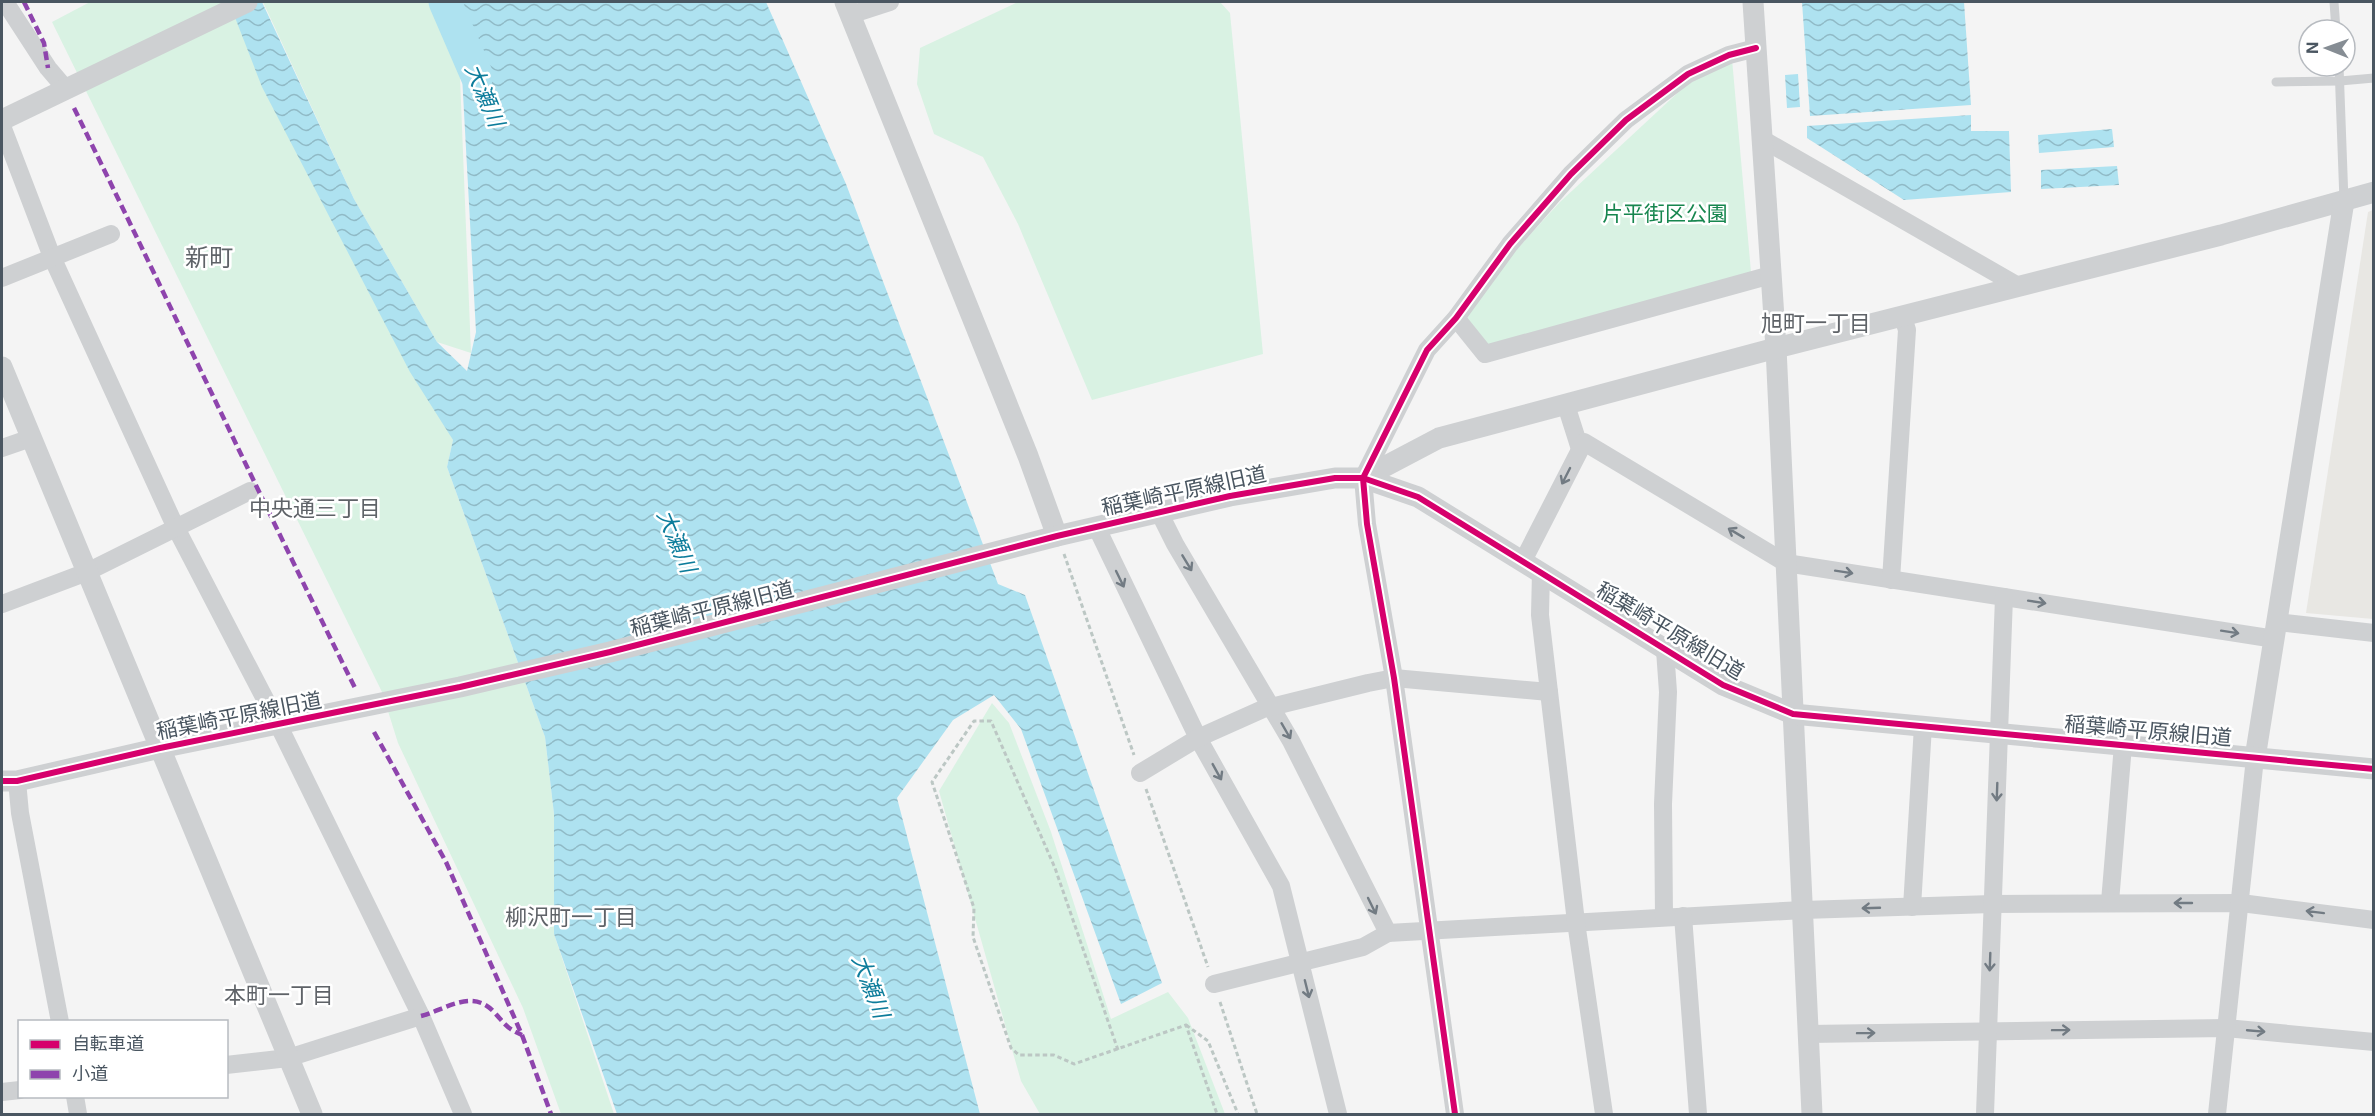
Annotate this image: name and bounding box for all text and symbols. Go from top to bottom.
north arrow [2297,18,2357,78]
text: N [2302,41,2322,54]
water label: 大瀬川 [460,60,511,132]
park label: 片平街区公園 [1602,201,1728,226]
district label: 新町 [185,243,233,272]
district label: 旭町一丁目 [1761,310,1871,336]
street label: 稲葉崎平原線旧道 [1099,461,1269,520]
one-way arrow [1560,467,1572,485]
district label: 中央通三丁目 [249,495,381,521]
water label: 大瀬川 [652,506,703,578]
one-way arrow [1728,526,1745,538]
one-way arrow [1181,554,1193,571]
one-way arrow [1834,567,1854,578]
one-way arrow [1115,570,1127,588]
street label: 稲葉崎平原線旧道 [627,576,796,641]
street label: 稲葉崎平原線旧道 [1592,577,1749,685]
one-way arrow [2026,597,2046,608]
one-way arrow [2219,627,2239,638]
street label: 稲葉崎平原線旧道 [154,687,324,744]
street label: 稲葉崎平原線旧道 [2063,711,2233,750]
one-way arrow [1280,722,1292,739]
one-way arrow [1211,763,1223,780]
one-way arrow [1991,781,2002,801]
one-way arrow [1367,897,1379,915]
one-way arrow [2173,897,2193,908]
one-way arrow [1861,902,1881,913]
district label: 柳沢町一丁目 [505,904,637,930]
one-way arrow [2306,907,2326,918]
water label: 大瀬川 [847,951,896,1023]
one-way arrow [1984,952,1996,972]
one-way arrow [1301,980,1313,999]
district label: 本町一丁目 [224,982,334,1008]
legend [18,1020,228,1098]
one-way arrow [2051,1024,2071,1036]
one-way arrow [2246,1026,2266,1037]
one-way arrow [1856,1028,1876,1039]
text: 自転車道 [72,1033,144,1054]
text: 小道 [72,1063,108,1084]

